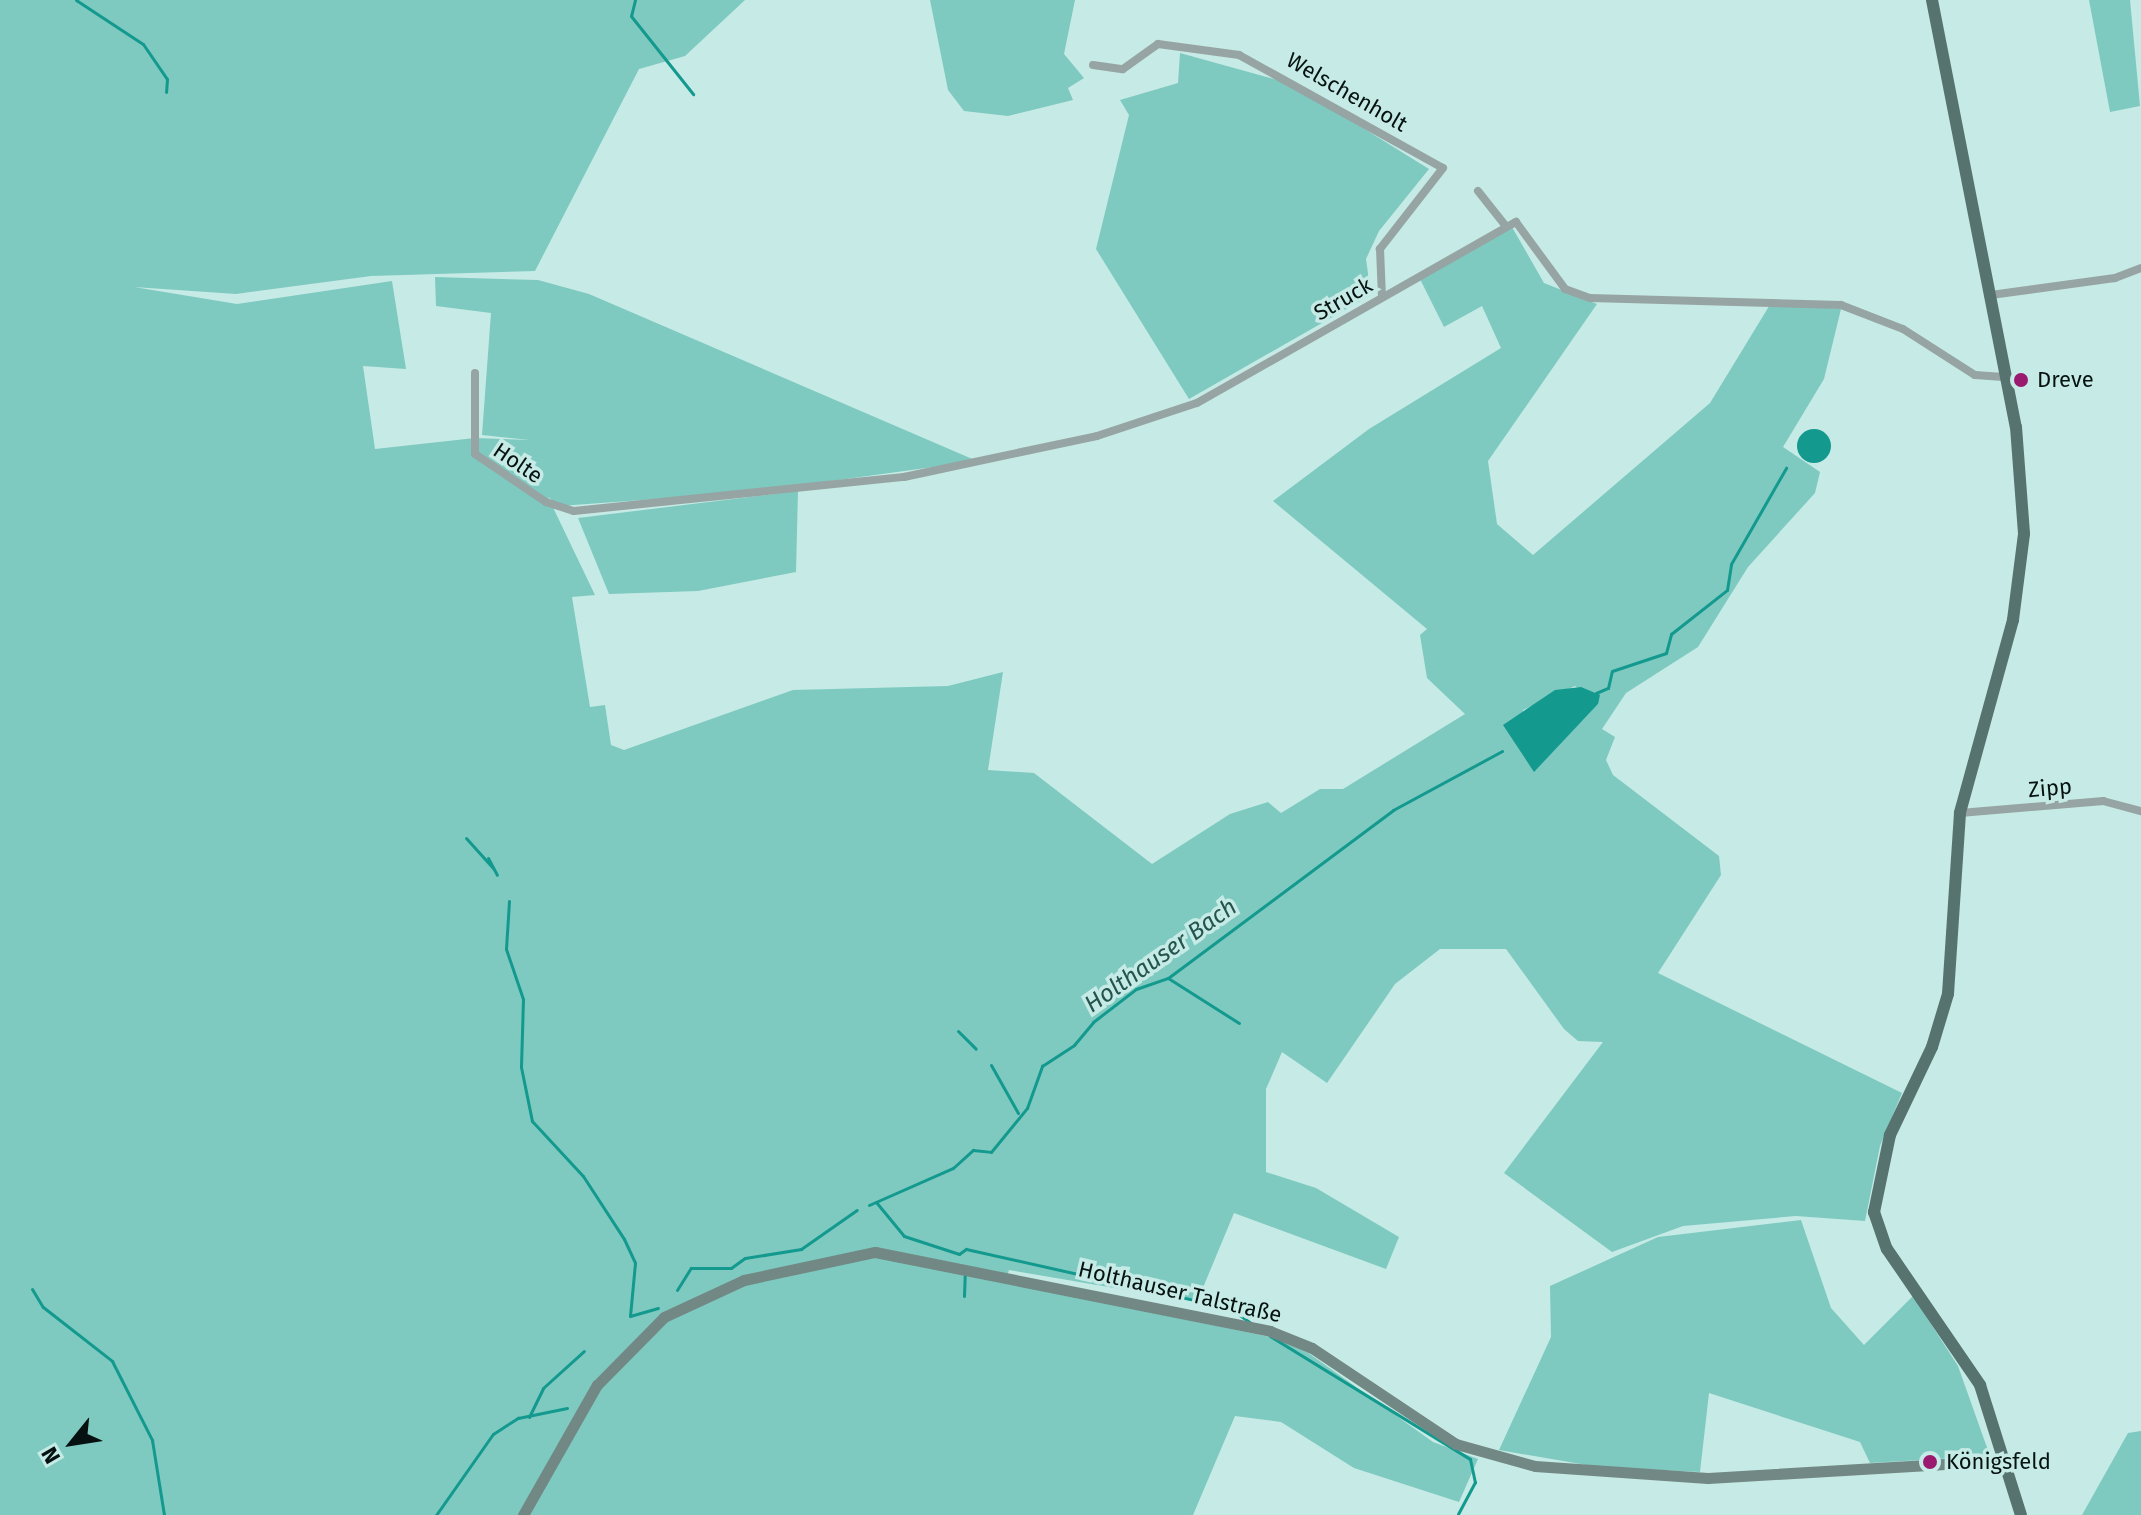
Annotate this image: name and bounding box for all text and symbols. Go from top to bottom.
street label: Welschenholt [1282,47,1412,137]
street label: Struck [1309,272,1377,326]
place label: Dreve [2037,367,2094,393]
marker: Dreve [2012,371,2030,389]
street label: Holte [488,437,548,489]
street label: Zipp [2027,773,2073,803]
water label: Holthauser Bach [1079,893,1243,1019]
street label: Holthauser Talstraße [1076,1256,1284,1328]
north arrow [32,1403,112,1483]
text: N [35,1442,66,1468]
place label: Königsfeld [1946,1449,2051,1475]
marker: Königsfeld [1921,1453,1939,1471]

